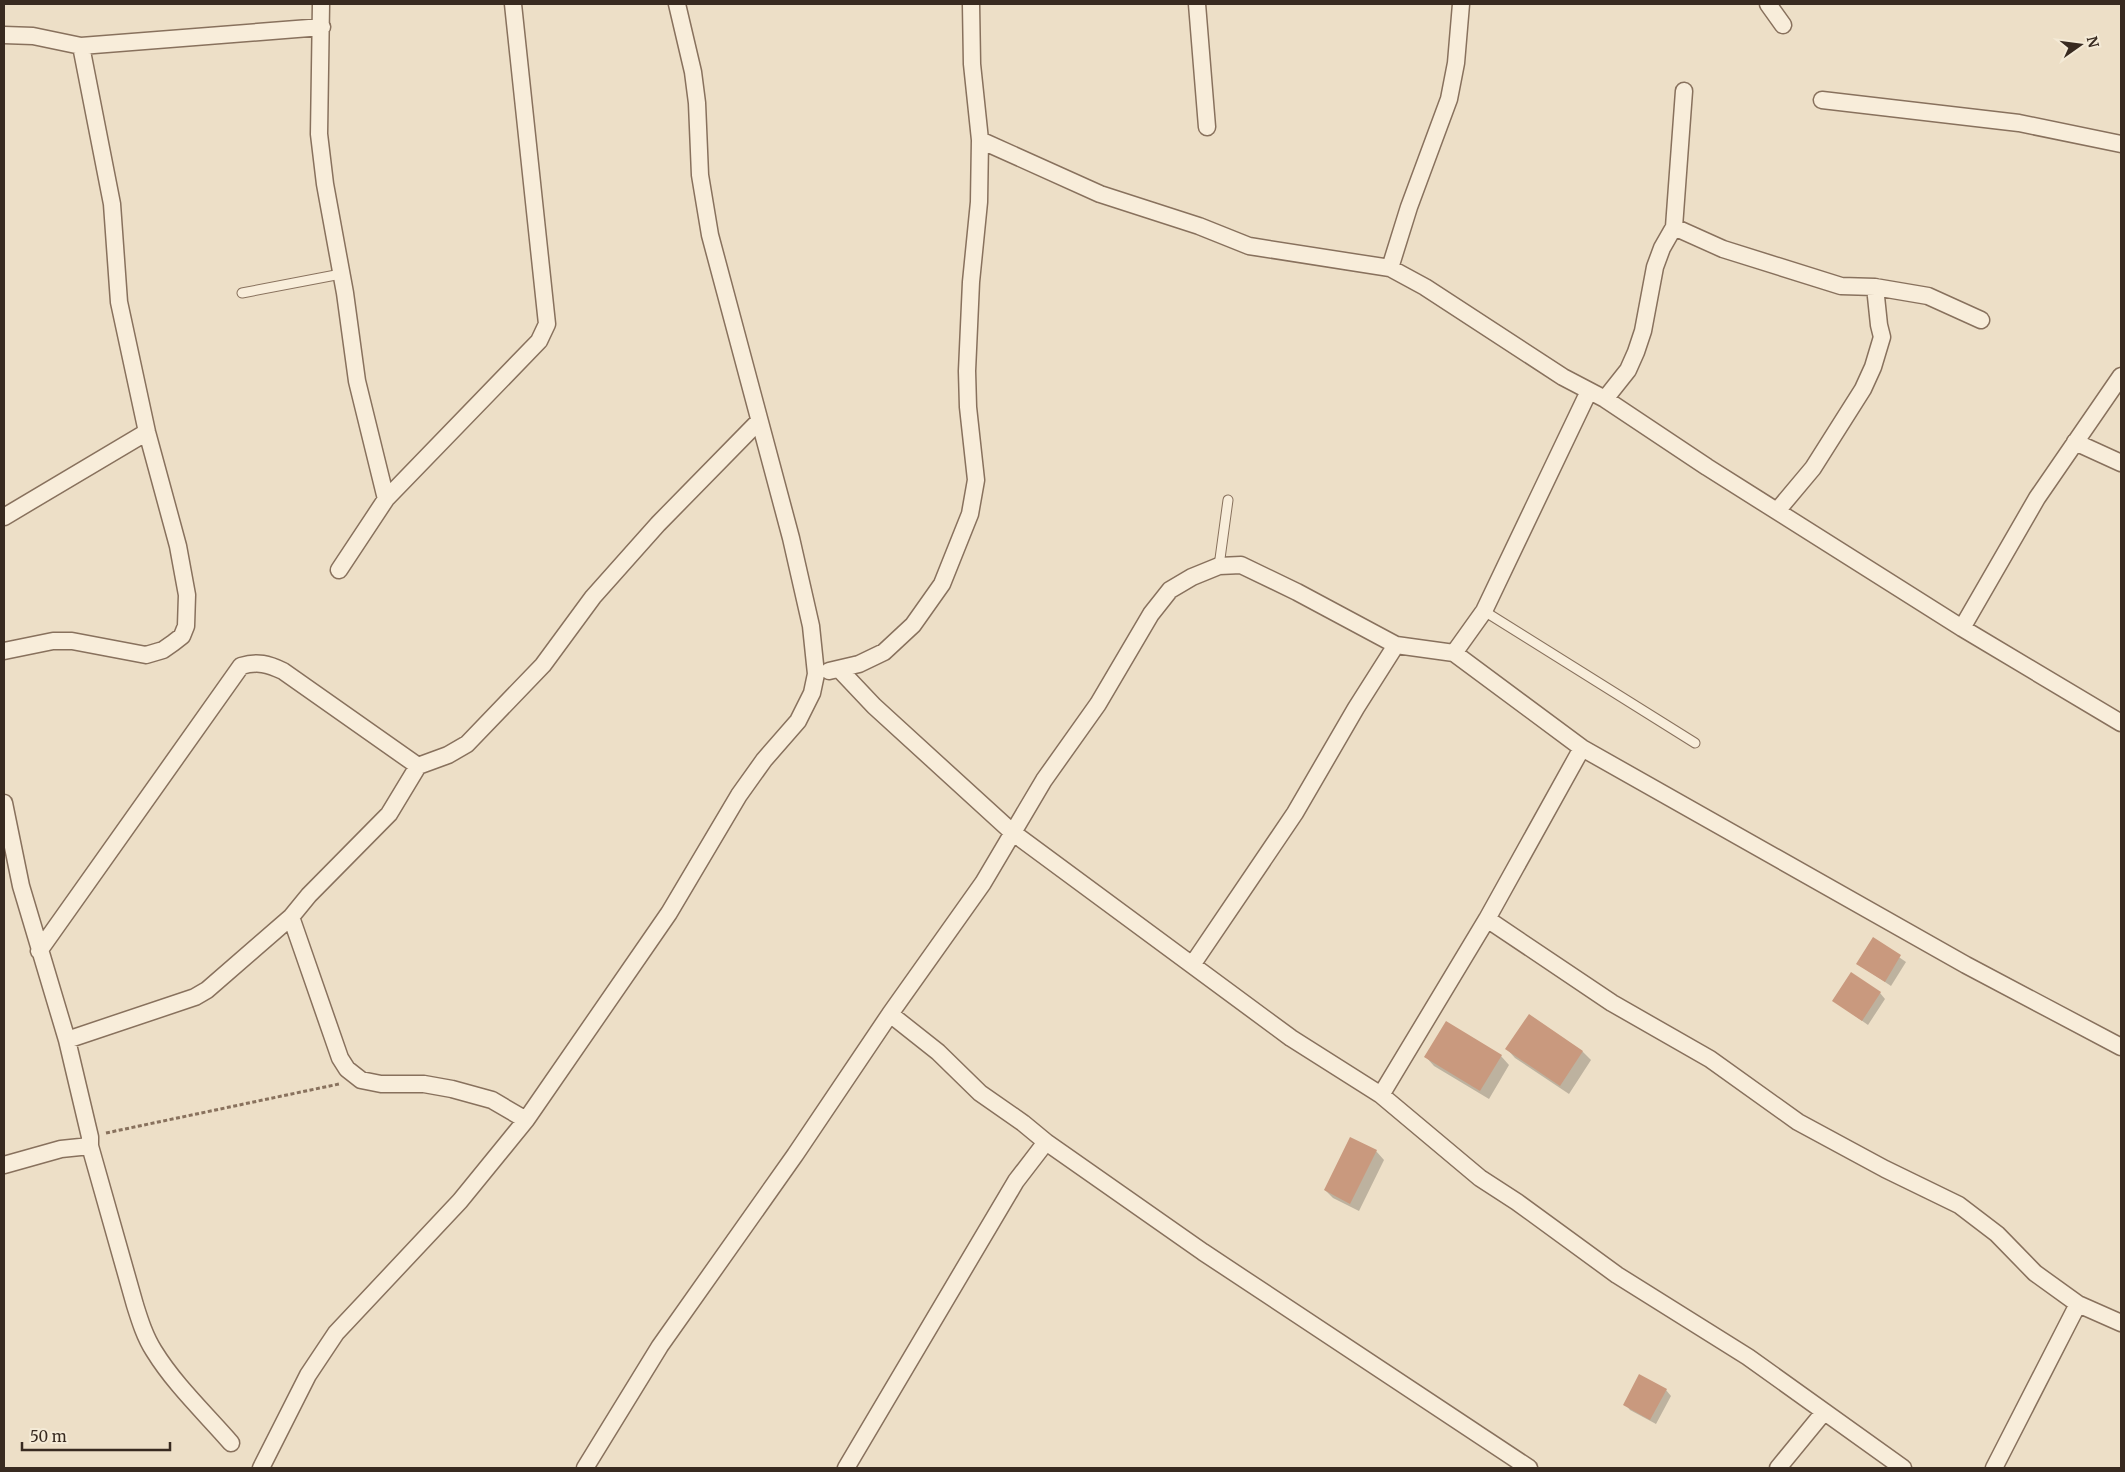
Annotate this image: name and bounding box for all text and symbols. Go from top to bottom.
north arrow [2055,20,2105,70]
text: N [2083,34,2103,49]
scale bar [22,1420,170,1452]
text: 50 m [30,1427,67,1446]

